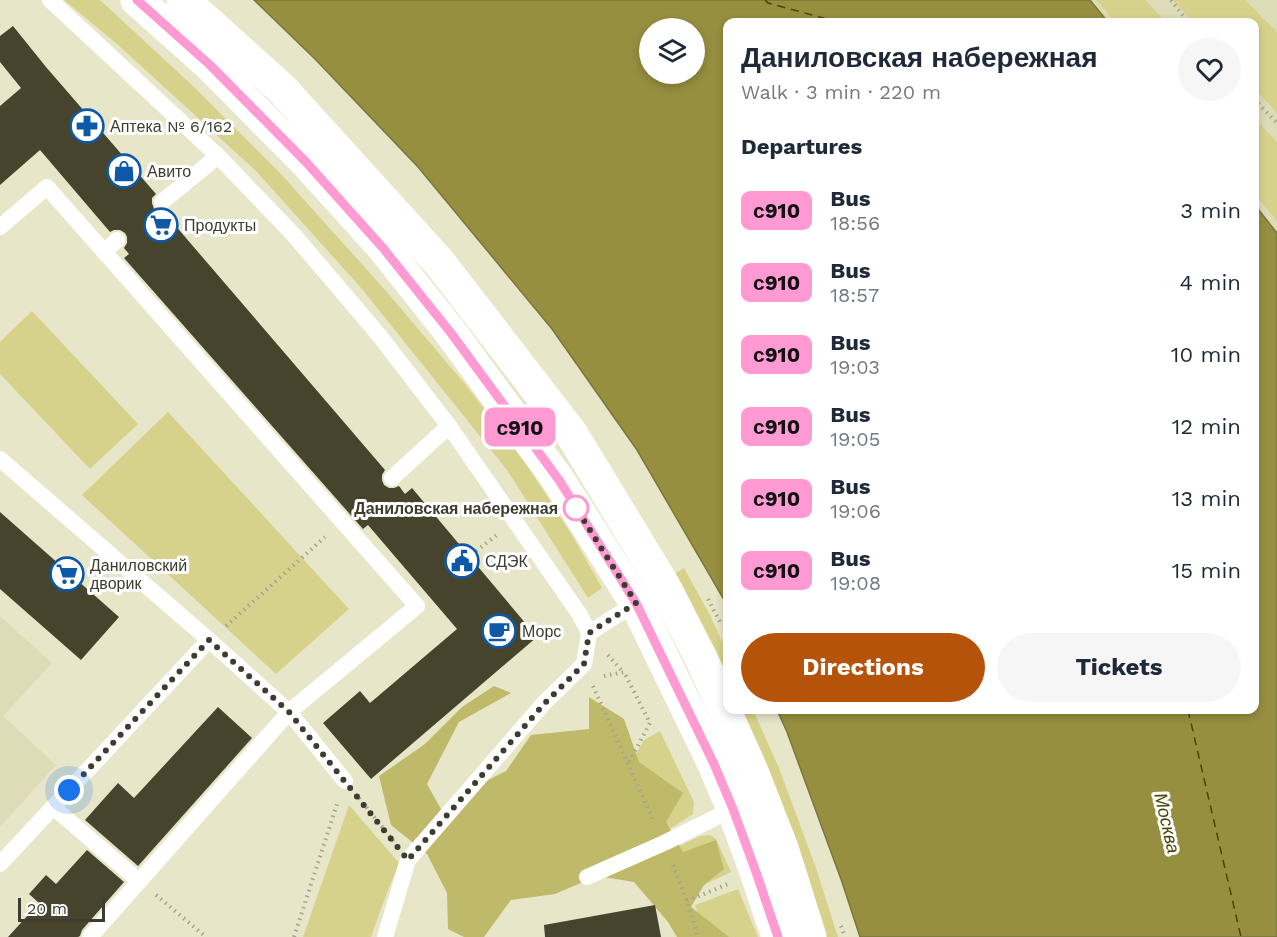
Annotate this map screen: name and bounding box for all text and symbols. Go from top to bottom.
map controls [639,18,705,84]
button: layers [639,18,705,84]
button: heart [1178,38,1241,101]
text: Даниловская набережная [741,41,1098,74]
text: Walk · 3 min · 220 m [741,80,941,104]
pharmacy icon: Аптека № 6/162 [69,108,105,144]
place label: Аптека № 6/162 [110,117,232,136]
text: Departures [741,134,862,159]
shop icon: Авито [106,153,142,189]
place label: Авито [147,162,191,181]
text: Bus [830,186,871,211]
text: с910 [753,198,800,223]
text: 3 min [1180,198,1241,223]
supermarket icon: Продукты [143,207,179,243]
text: 18:56 [830,211,880,235]
place label: Продукты [184,216,256,235]
text: Bus [830,258,871,283]
text: с910 [753,270,800,295]
text: 4 min [1180,270,1241,295]
text: 18:57 [830,283,879,307]
text: Bus [830,330,871,355]
text: с910 [753,342,800,367]
text: 10 min [1171,342,1241,367]
text: 19:03 [830,355,880,379]
text: Bus [830,402,871,427]
line badge: с910 [478,408,562,446]
text: с910 [753,414,800,439]
text: 12 min [1172,414,1241,439]
text: с910 [496,415,544,440]
text: 19:05 [830,427,880,451]
text: Bus [830,474,871,499]
text: с910 [753,486,800,511]
text: 13 min [1172,486,1241,511]
marker: Даниловская набережная [563,495,589,521]
place label: Даниловская набережная [354,499,558,518]
text: 19:06 [830,499,881,523]
public building icon: СДЭК [444,543,480,579]
text: Bus [830,546,871,571]
place label: СДЭК [485,552,529,571]
supermarket icon: Даниловский дворик [49,556,85,592]
place label: Даниловский дворик [90,556,187,593]
text: с910 [753,558,800,583]
text: 15 min [1172,558,1241,583]
text: 19:08 [830,571,881,595]
cafe icon: Морс [481,613,517,649]
place label: Морс [522,622,561,641]
button: Directions [741,633,985,702]
button: Tickets [997,633,1241,702]
your location [54,775,84,805]
water label: Москва [1150,791,1185,855]
scale bar [18,895,105,922]
text: 20 m [27,899,67,918]

